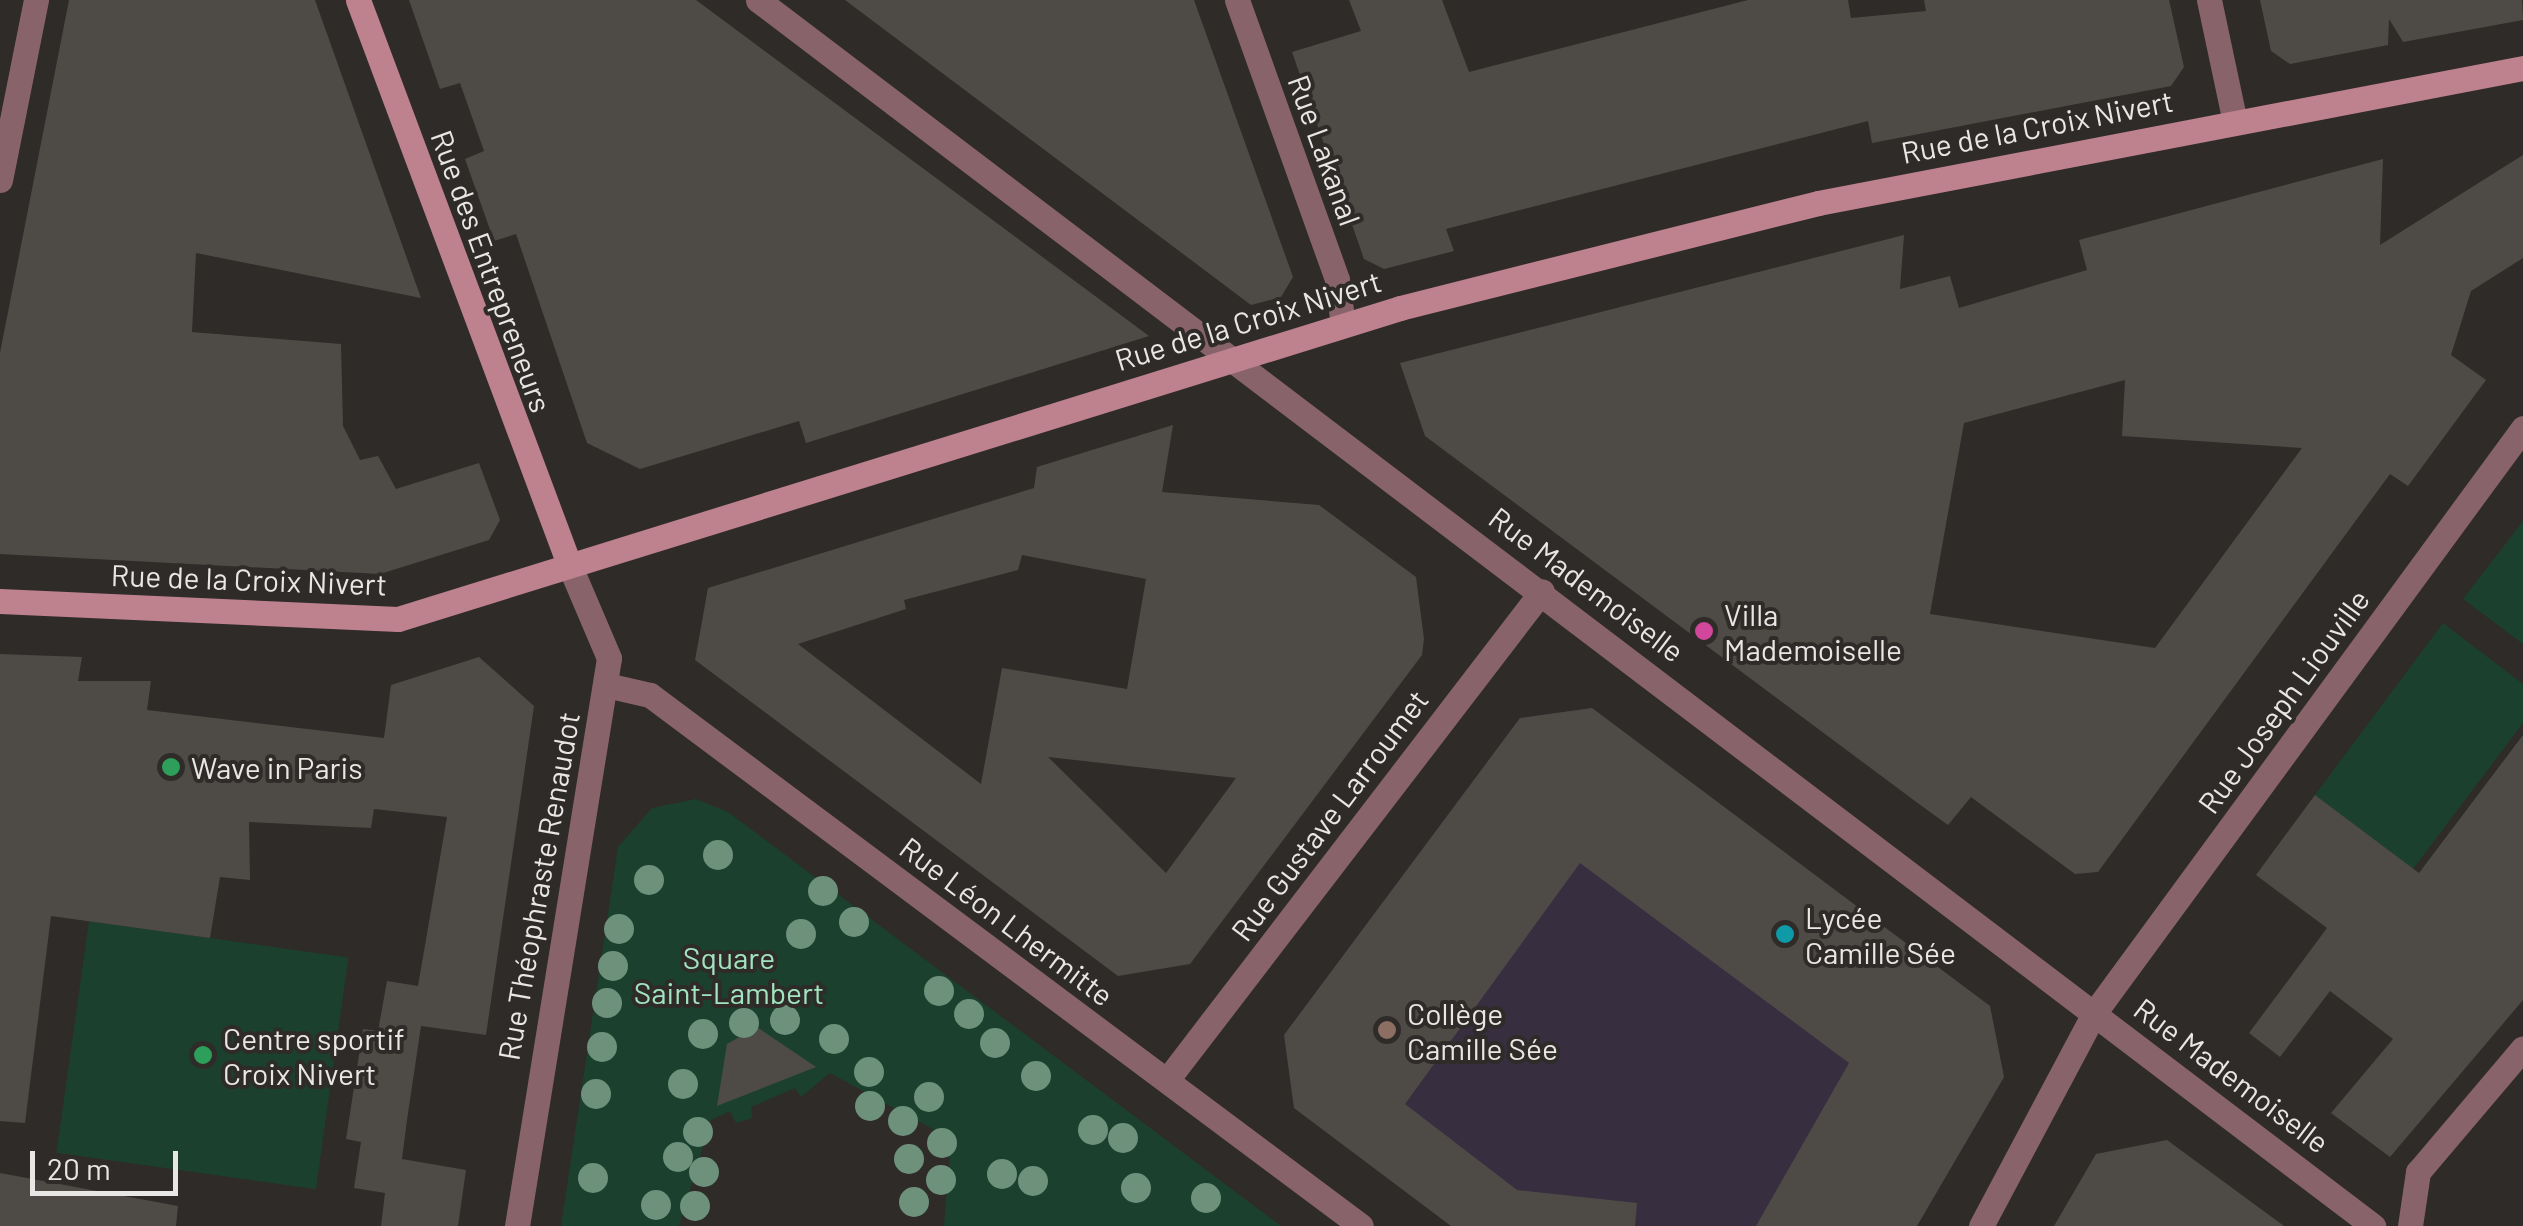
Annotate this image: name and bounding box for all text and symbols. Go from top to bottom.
street label: Rue Lakanal [1281,70,1369,230]
street label: Rue de la Croix Nivert [1898,82,2176,170]
street label: Rue des Entrepreneurs [424,125,560,417]
street label: Rue de la Croix Nivert [1111,262,1385,378]
street label: Rue Mademoiselle [1483,499,1691,669]
street label: Rue de la Croix Nivert [110,556,388,602]
street label: Rue Joseph Liouville [2190,582,2376,820]
place label: Villa Mademoiselle [1724,596,1902,666]
marker: Villa Mademoiselle [1693,620,1715,642]
street label: Rue Gustave Larroumet [1223,682,1435,948]
street label: Rue Théophraste Renaudot [490,709,586,1063]
place label: Wave in Paris [191,749,363,785]
marker: Wave in Paris [160,756,182,778]
street label: Rue Léon Lhermitte [893,829,1121,1013]
place label: Lycée Camille Sée [1805,899,1956,970]
marker: Lycée Camille Sée [1774,923,1796,945]
park label: Square Saint-Lambert [634,939,824,1010]
street label: Rue Mademoiselle [2128,990,2336,1160]
place label: Collège Camille Sée [1407,995,1558,1066]
marker: Collège Camille Sée [1376,1019,1398,1041]
place label: Centre sportif Croix Nivert [223,1020,405,1090]
marker: Centre sportif Croix Nivert [192,1044,214,1066]
scale bar [35,1131,182,1193]
text: 20 m [47,1150,111,1186]

